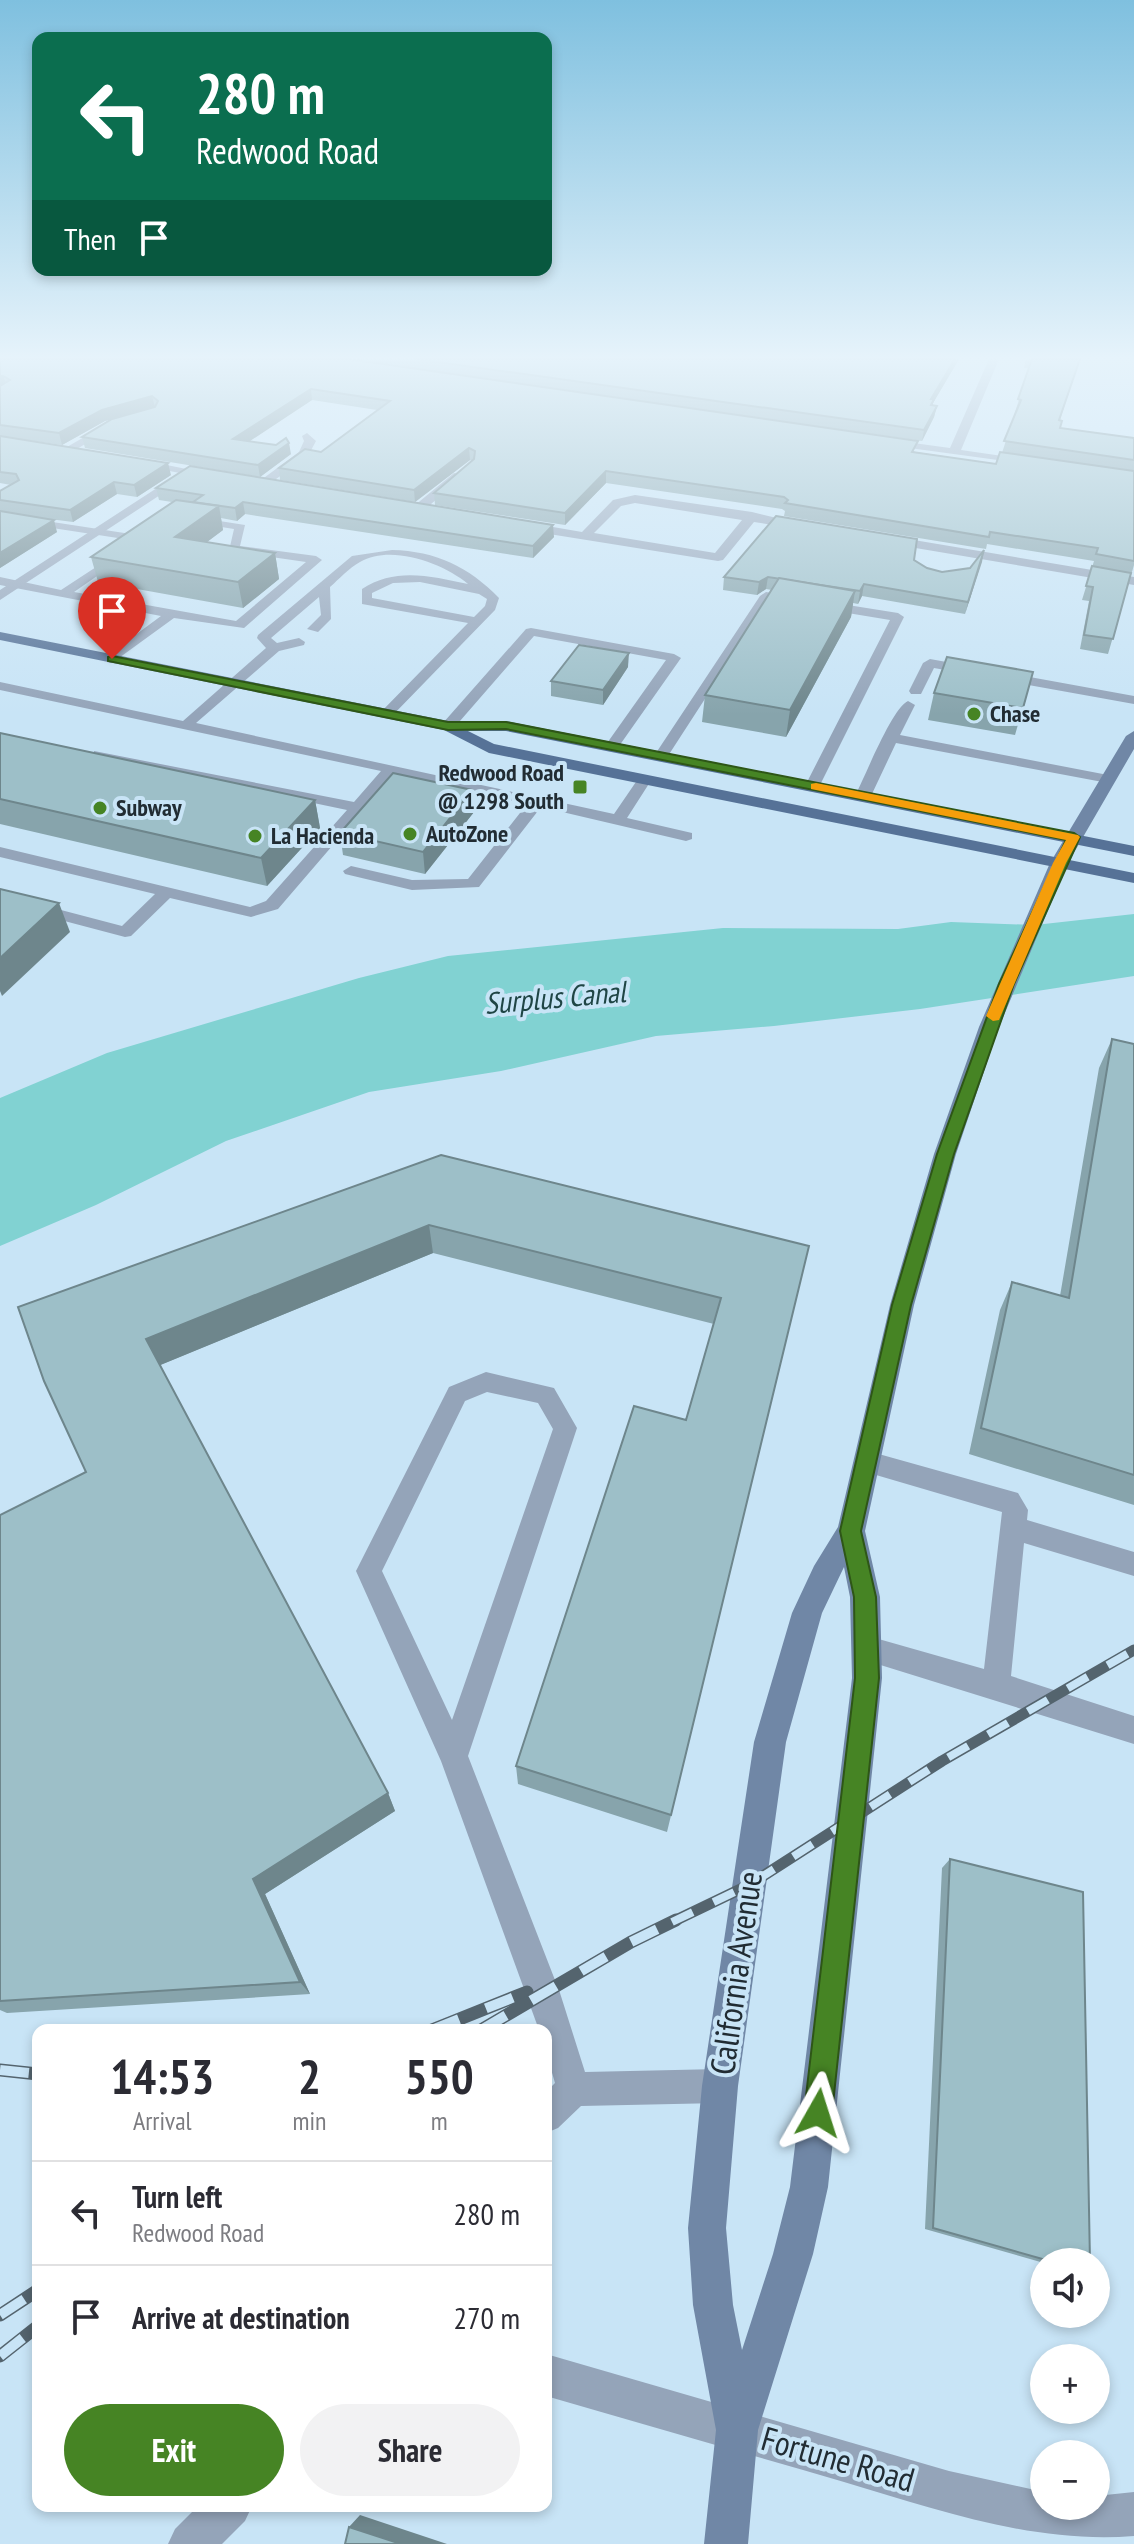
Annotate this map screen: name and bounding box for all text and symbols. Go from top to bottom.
text: 280 m [196,57,325,129]
icon: left [64,64,168,168]
text: Redwood Road [196,127,379,174]
icon: arrive [132,216,176,260]
text: Then [64,219,116,258]
pin [78,577,146,659]
icon: arrive [90,589,134,633]
place label: Chase [990,698,1040,729]
marker: Chase [965,705,983,723]
place label: Redwood Road @ 1298 South [437,757,564,816]
marker: Redwood Road @ 1298 South [571,778,589,796]
place label: Subway [116,792,182,823]
marker: Subway [91,799,109,817]
place label: AutoZone [425,818,508,849]
place label: La Hacienda [271,820,374,851]
marker: AutoZone [401,825,419,843]
marker: La Hacienda [246,827,264,845]
water label: Surplus Canal [483,971,630,1022]
street label: California Avenue [699,1868,771,2077]
text: 14:53 [110,2045,214,2107]
text: 2 [298,2045,321,2107]
text: 550 [405,2045,474,2107]
position arrow [776,2071,860,2155]
text: Arrival [133,2104,192,2137]
text: min [292,2104,326,2137]
text: m [431,2104,448,2137]
text: Turn left [132,2177,222,2216]
icon: left [64,2191,108,2235]
text: 280 m [454,2194,520,2233]
text: Redwood Road [132,2216,264,2249]
map controls [1030,2248,1110,2520]
button: sound [1030,2248,1110,2328]
icon: arrive [64,2295,108,2339]
text: Arrive at destination [132,2298,350,2337]
text: 270 m [454,2298,520,2337]
button: + [1030,2344,1110,2424]
button: Exit [64,2404,284,2496]
button: Share [300,2404,520,2496]
street label: Fortune Road [757,2415,920,2501]
button: − [1030,2440,1110,2520]

